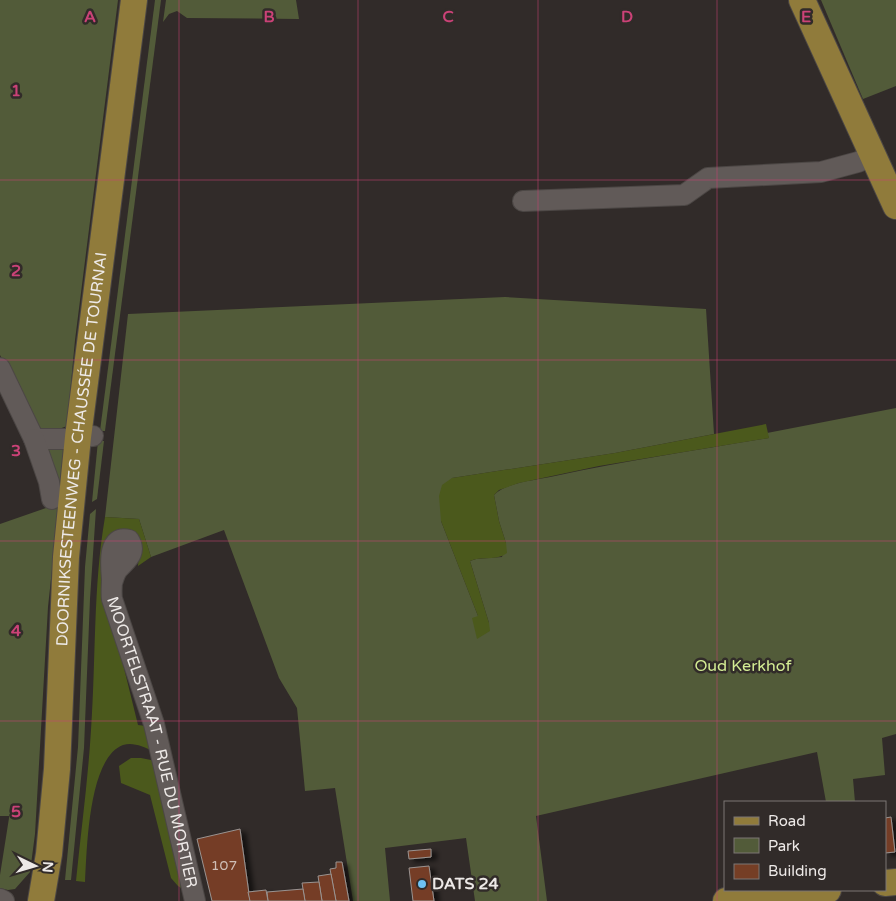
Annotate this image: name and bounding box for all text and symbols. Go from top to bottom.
text: A [84,7,96,27]
text: B [263,7,275,27]
text: C [442,7,454,27]
text: D [621,7,633,27]
text: E [801,7,811,27]
text: 1 [11,81,21,101]
street label: DOORNIKSESTEENWEG - CHAUSSÉE DE TOURNAI [52,251,112,647]
text: 2 [11,261,21,281]
text: 3 [11,441,21,461]
street label: MOORTELSTRAAT - RUE DU MORTIER [102,594,202,890]
text: 4 [11,621,21,641]
park label: Oud Kerkhof [695,656,792,676]
legend [724,801,886,891]
text: 5 [11,802,21,822]
text: Road [768,812,806,830]
text: Park [768,837,800,855]
north arrow [10,841,60,891]
house number: 107 [211,857,237,874]
text: N [38,861,56,873]
text: Building [768,862,827,880]
place label: DATS 24 [432,874,499,894]
marker: DATS 24 [416,878,428,890]

